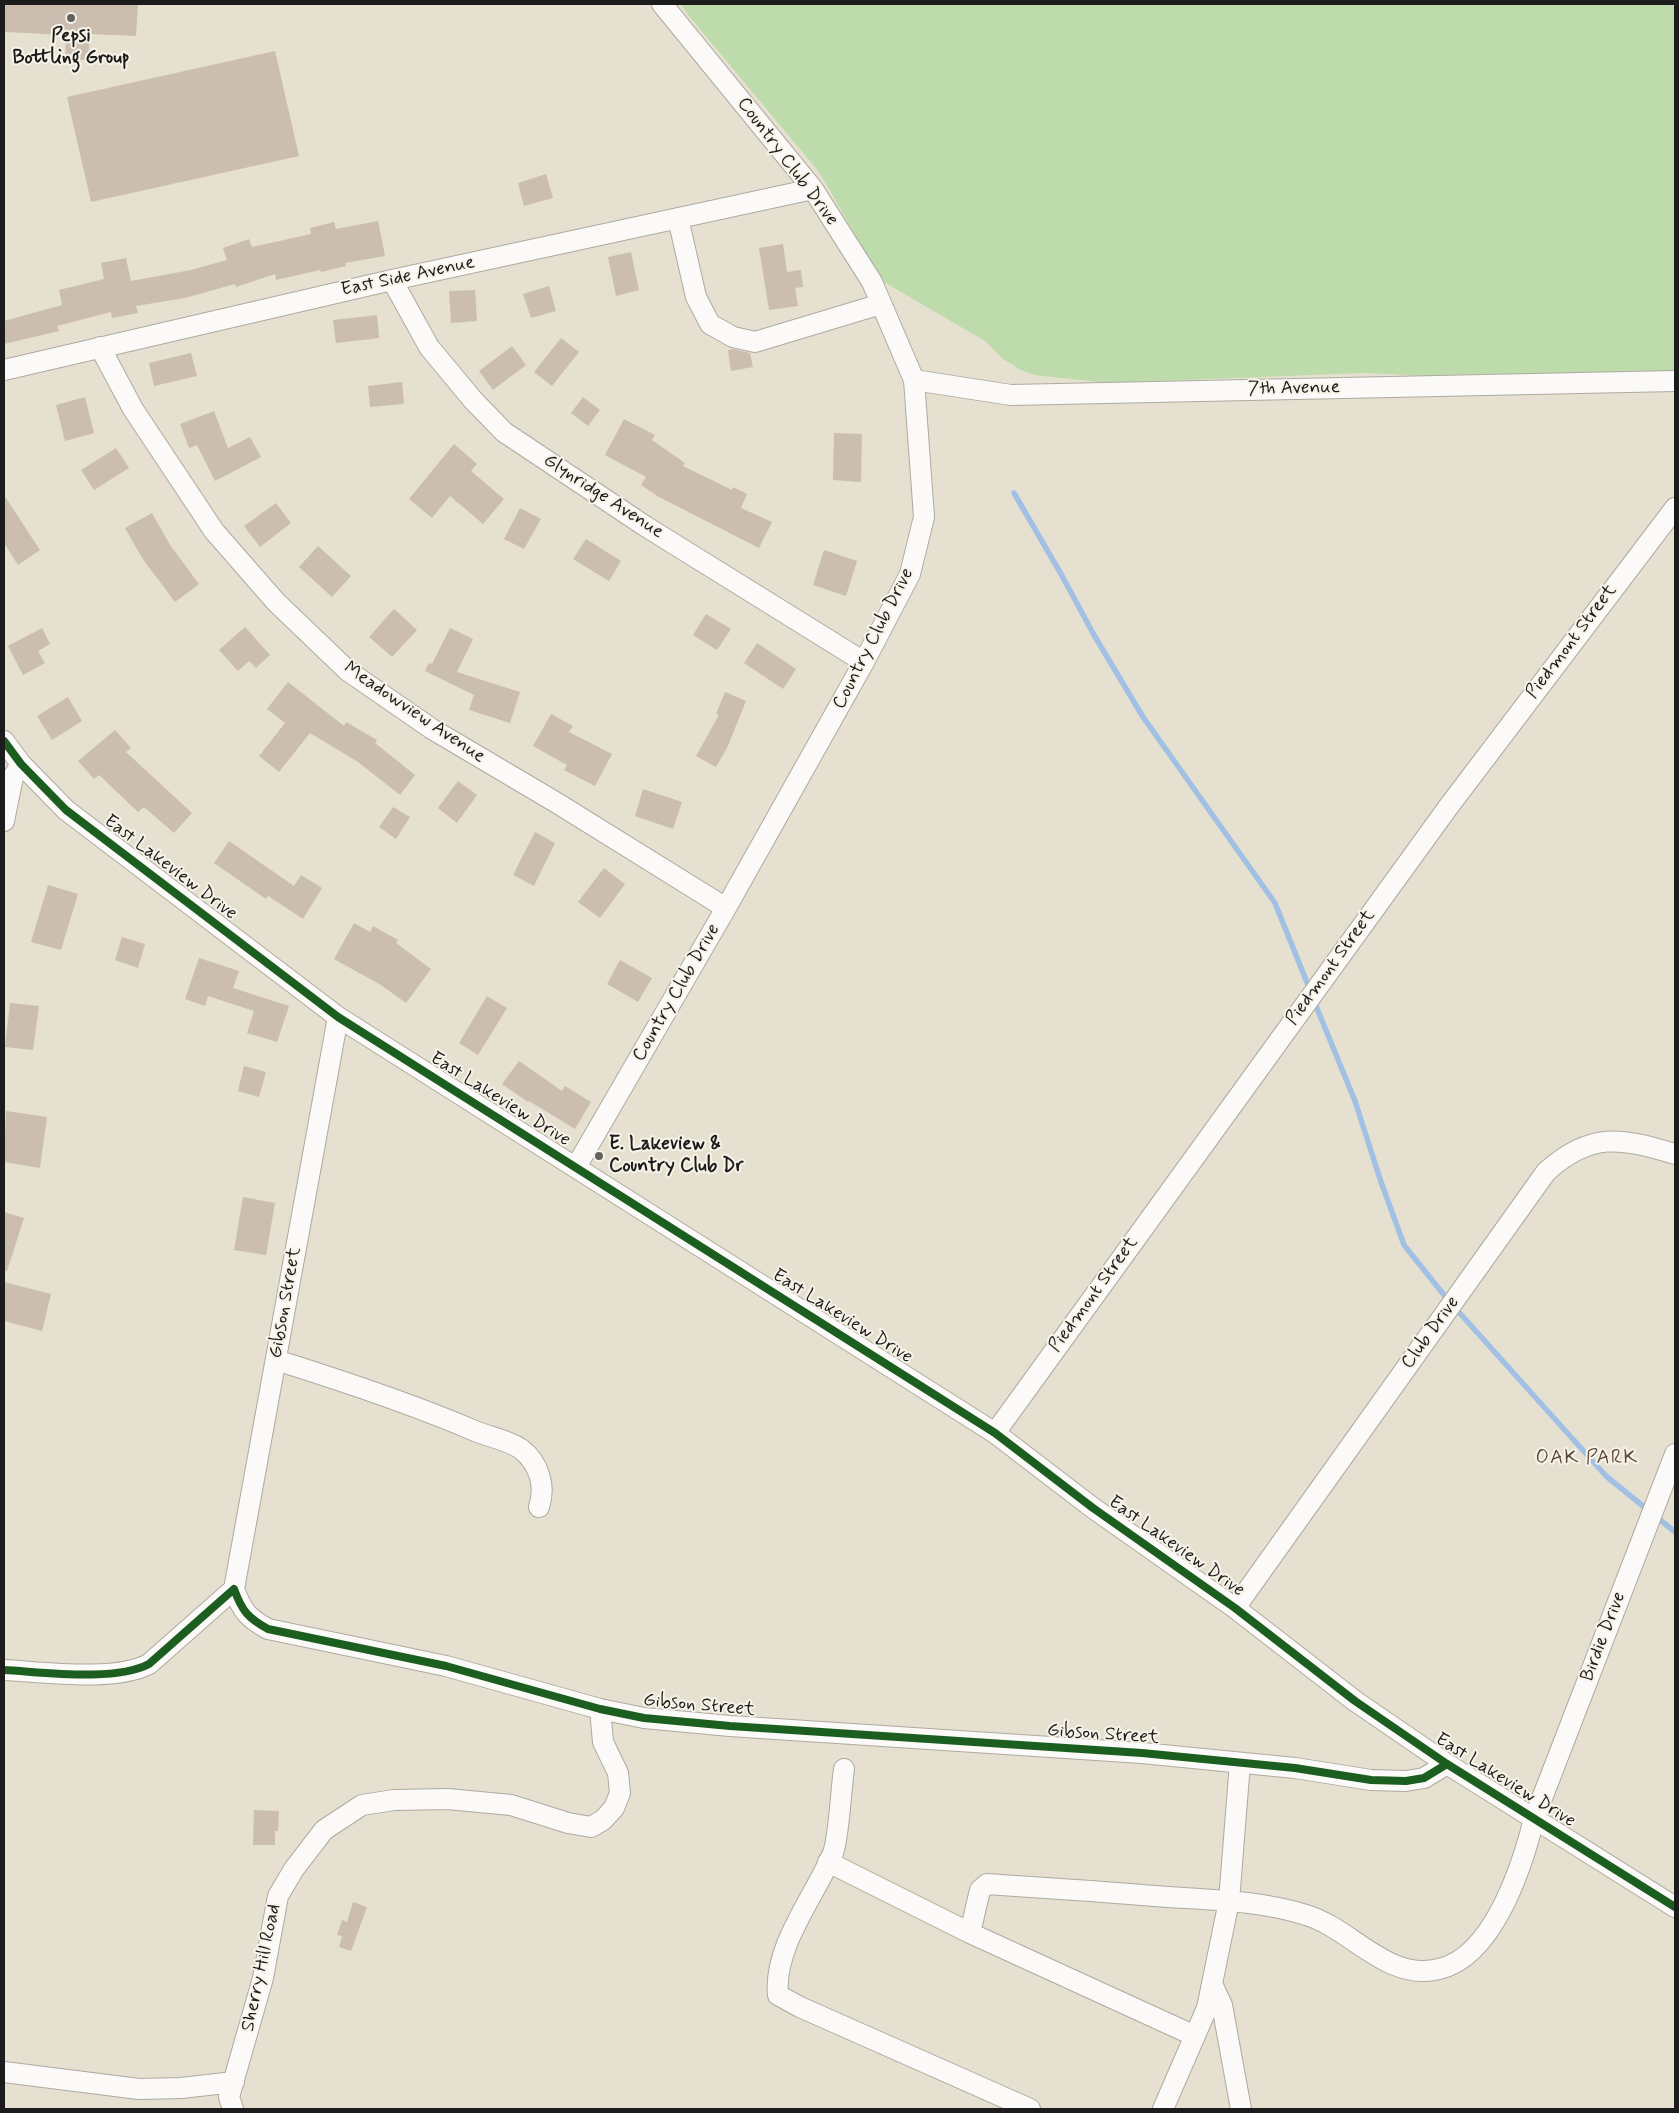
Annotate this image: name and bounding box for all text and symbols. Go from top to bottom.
marker: Pepsi Bottling Group [65,12,77,24]
place label: Pepsi Bottling Group [13,26,129,70]
street label: Country Club Drive [731,93,843,231]
street label: East Side Avenue [339,252,477,302]
street label: 7th Avenue [1248,377,1340,401]
street label: Glynridge Avenue [538,450,668,544]
street label: Country Club Drive [829,565,919,713]
street label: Piedmont Street [1522,580,1622,704]
street label: Meadowview Avenue [339,657,489,769]
street label: East Lakeview Drive [99,810,241,926]
street label: Piedmont Street [1281,906,1381,1030]
street label: Country Club Drive [628,920,726,1066]
street label: East Lakeview Drive [426,1048,574,1152]
place label: E. Lakeview & Country Club Dr [609,1134,743,1178]
marker: E. Lakeview & Country Club Dr [593,1150,605,1162]
street label: Piedmont Street [1044,1233,1144,1357]
street label: Gibson Street [265,1246,307,1360]
street label: East Lakeview Drive [768,1265,916,1369]
street label: Club Drive [1397,1292,1465,1374]
district label: OAK PARK [1536,1447,1638,1471]
street label: East Lakeview Drive [1103,1491,1249,1603]
street label: Birdie Drive [1577,1589,1631,1685]
street label: Gibson Street [642,1690,756,1722]
street label: Gibson Street [1046,1720,1160,1750]
street label: East Lakeview Drive [1431,1729,1579,1833]
street label: Sherry Hill Road [237,1902,287,2034]

